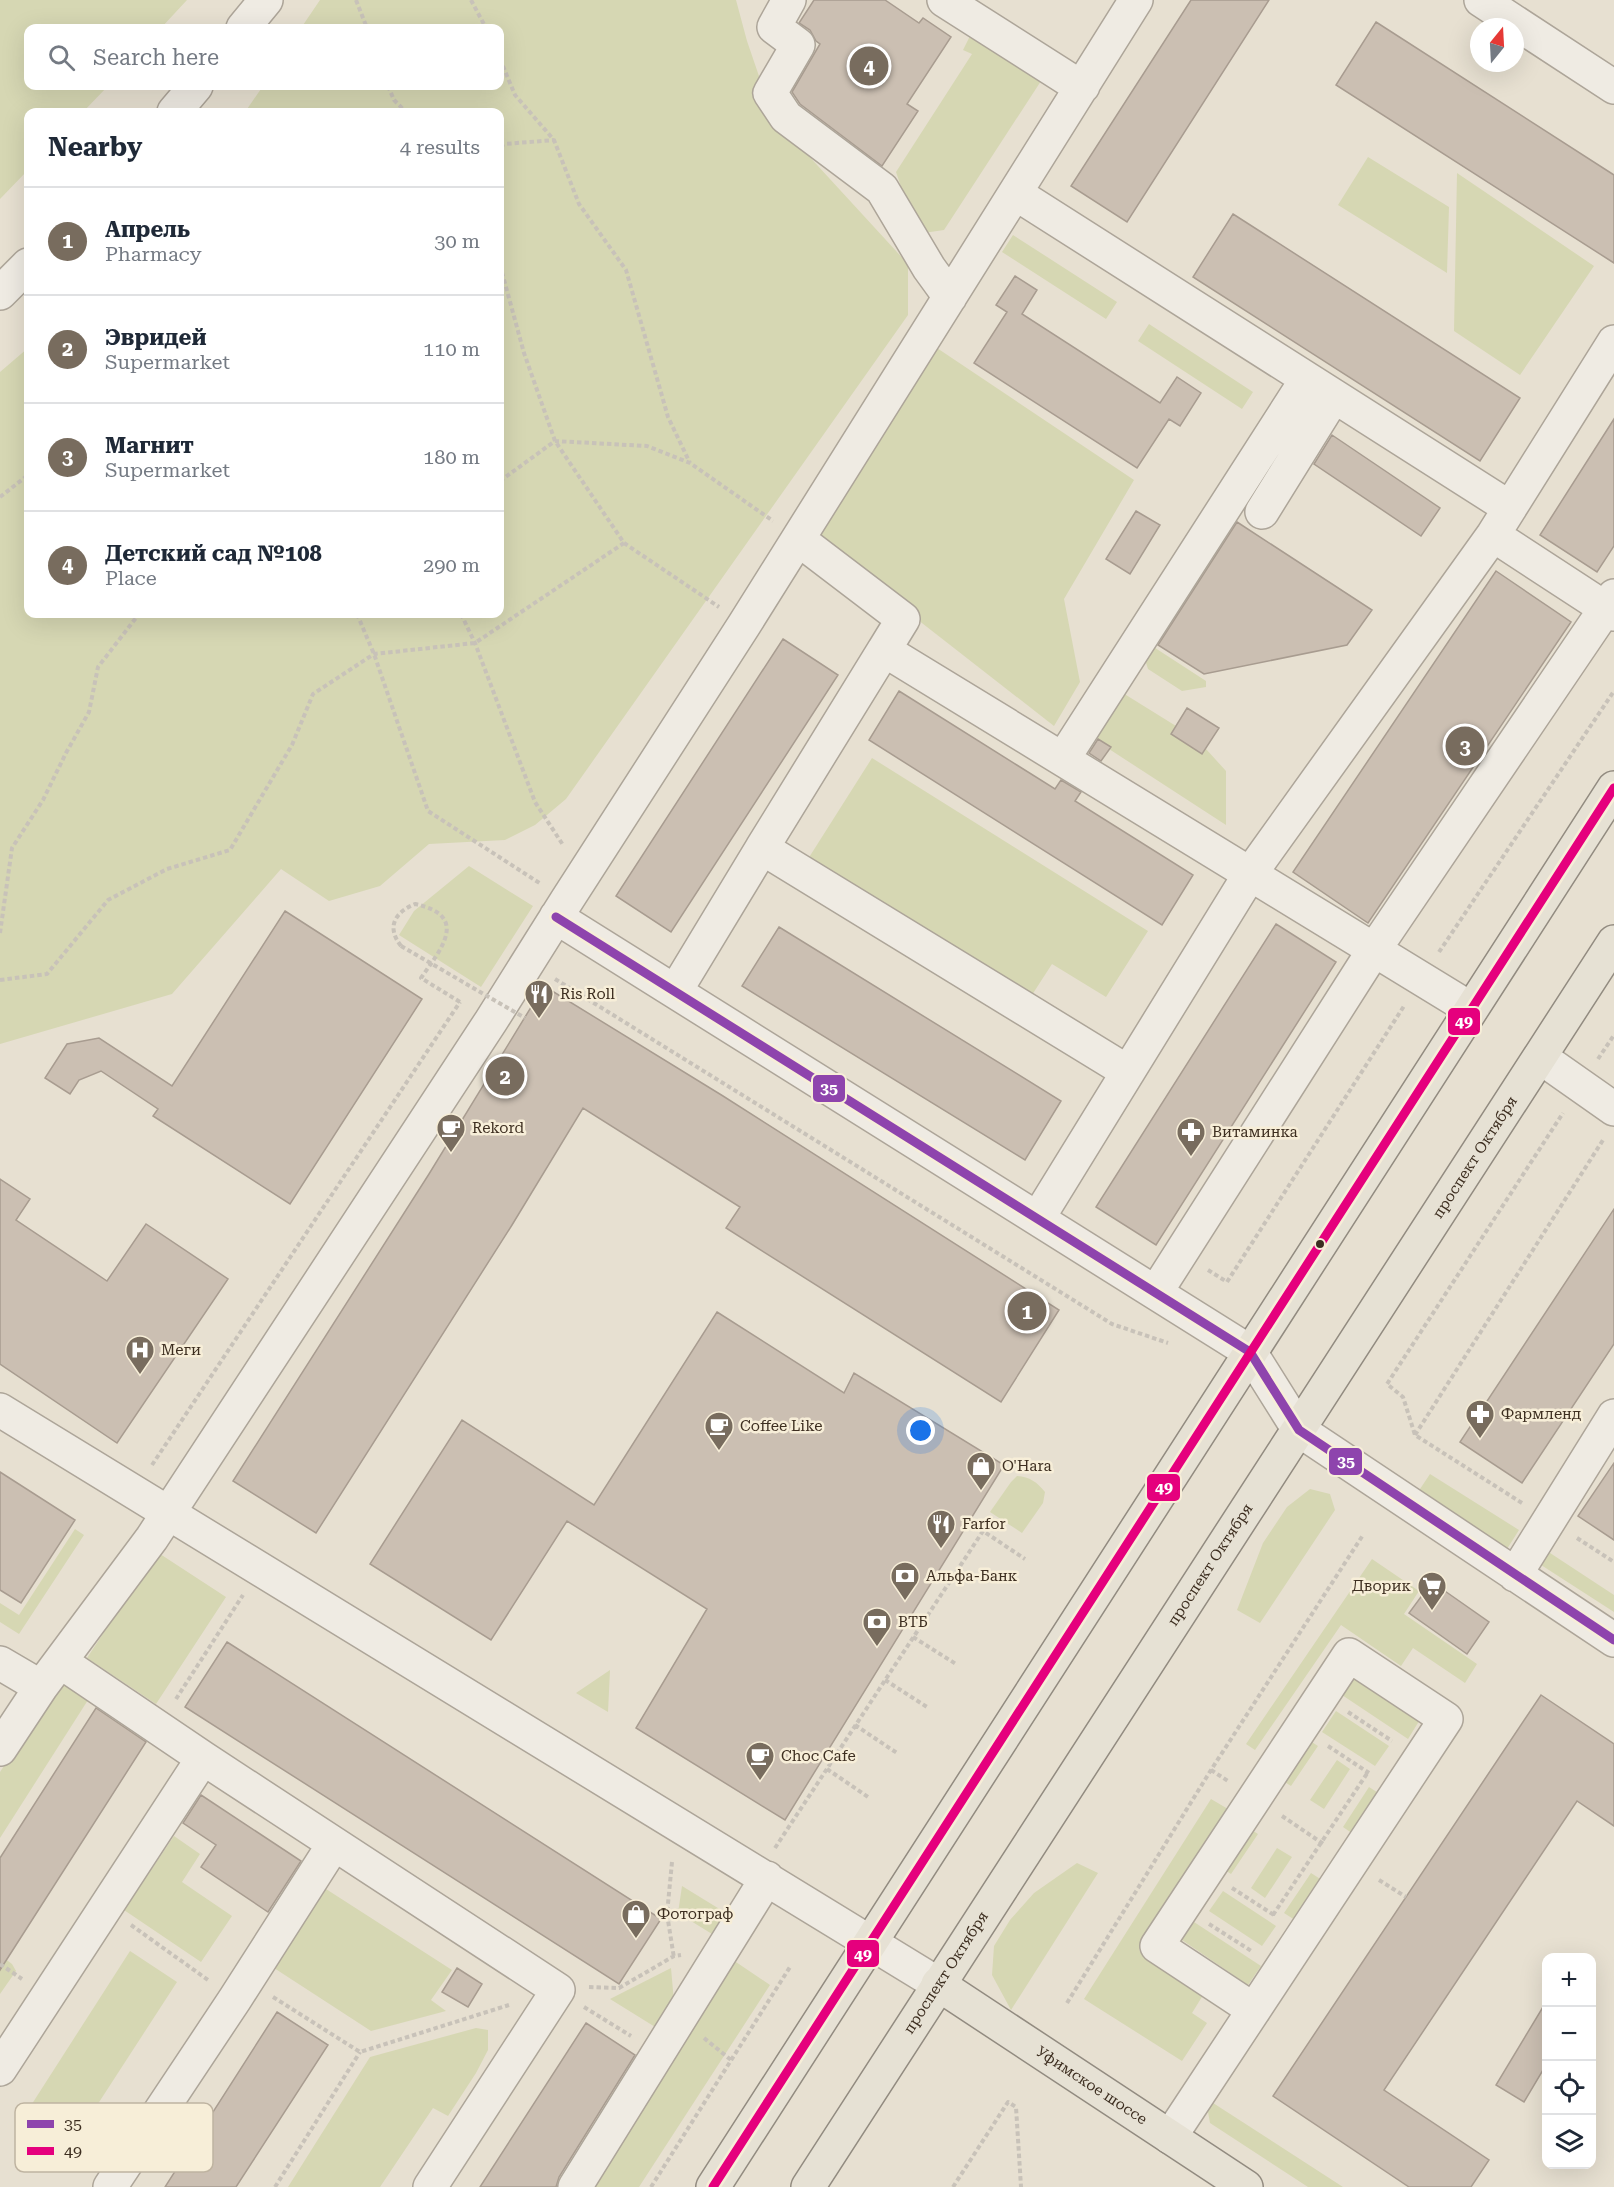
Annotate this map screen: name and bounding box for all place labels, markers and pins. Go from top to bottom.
pin: 4 [850,44,888,88]
pin: 3 [1446,724,1484,768]
restaurant icon: Ris Roll [523,978,555,1020]
place label: Ris Roll [560,985,615,1003]
pin: 2 [486,1054,524,1098]
cafe icon: Rekord [435,1112,467,1154]
pharmacy icon: Витаминка [1175,1116,1207,1158]
place label: Rekord [472,1119,525,1137]
place label: Витаминка [1212,1123,1298,1141]
unlabelled marker [1314,1238,1326,1250]
pin: 1 [1008,1288,1046,1334]
hospital icon: Меги [124,1334,156,1376]
place label: Меги [161,1341,201,1359]
pharmacy icon: Фармленд [1464,1398,1496,1440]
place label: Фармленд [1501,1405,1582,1423]
cafe icon: Coffee Like [703,1410,735,1452]
place label: Coffee Like [740,1417,822,1435]
shop icon: O'Hara [965,1450,997,1492]
place label: O'Hara [1002,1457,1052,1475]
restaurant icon: Farfor [925,1508,957,1550]
place label: Farfor [962,1515,1006,1533]
bank icon: Альфа-Банк [889,1560,921,1602]
place label: Альфа-Банк [926,1567,1018,1585]
supermarket icon: Дворик [1416,1570,1448,1612]
place label: Дворик [1352,1577,1411,1595]
bank icon: ВТБ [861,1606,893,1648]
place label: ВТБ [898,1613,928,1631]
cafe icon: Choc Cafe [744,1740,776,1782]
place label: Choc Cafe [781,1747,856,1765]
shop icon: Фотограф [620,1898,652,1940]
place label: Фотограф [657,1905,733,1923]

